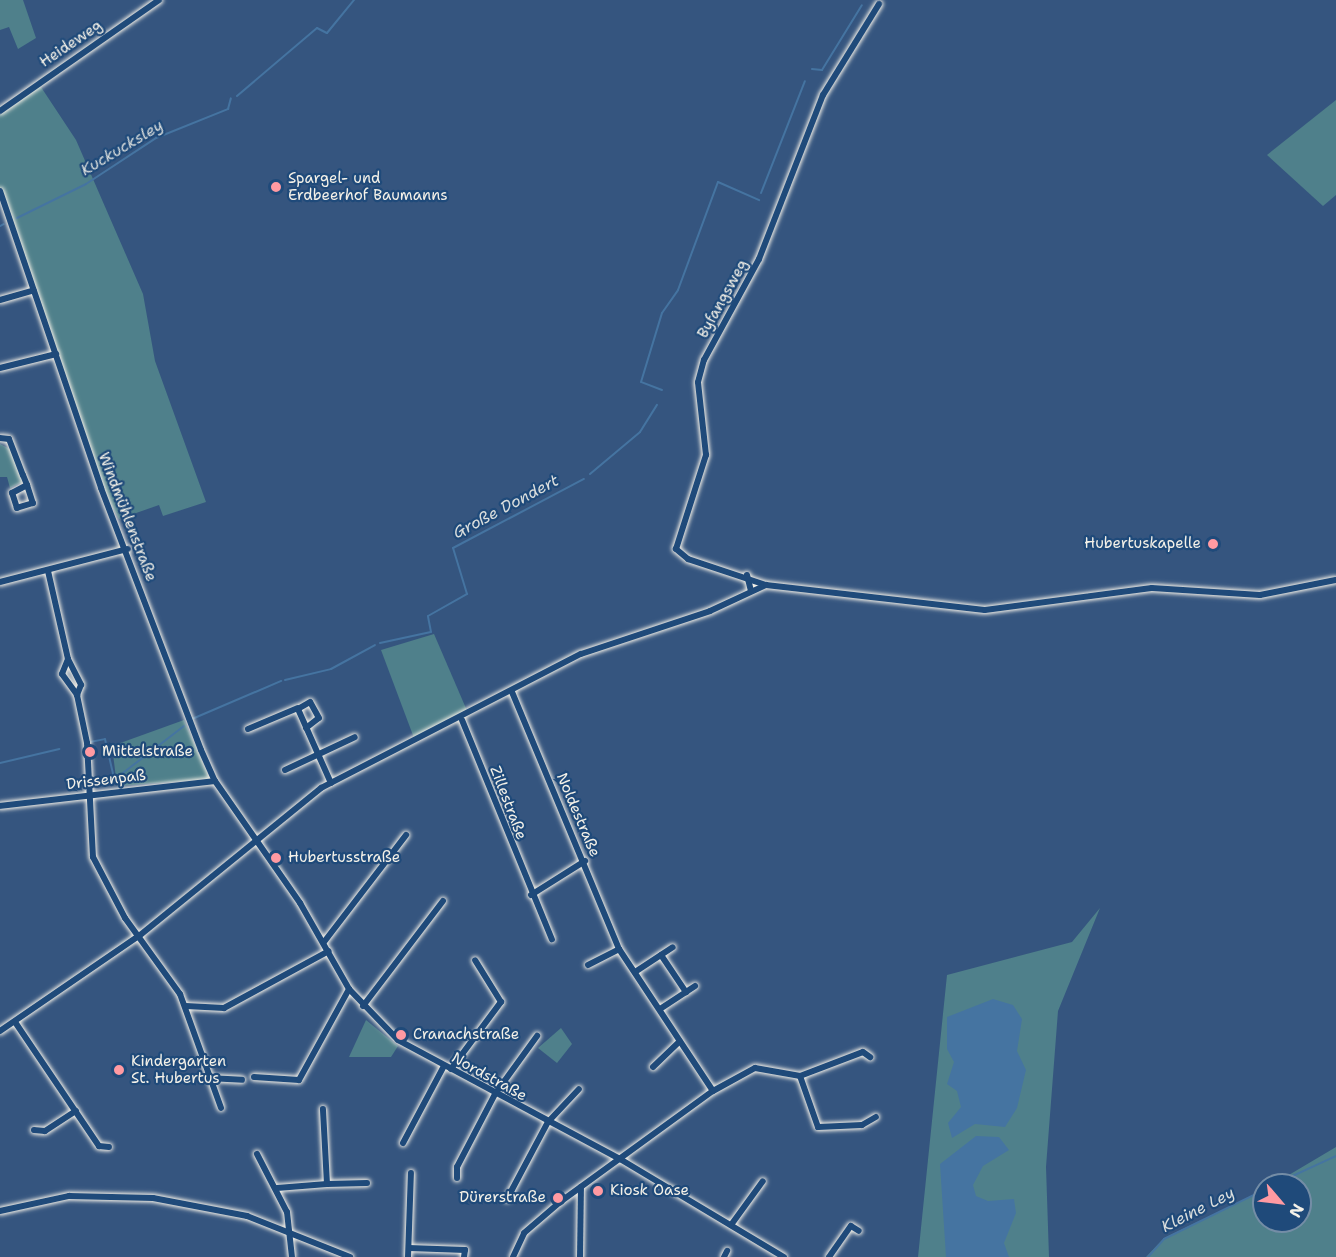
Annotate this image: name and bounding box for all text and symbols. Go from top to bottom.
street label: Heideweg [36,17,106,71]
water label: Kuckucksley [77,116,167,180]
place label: Spargel- und Erdbeerhof Baumanns [288,169,448,204]
marker: Spargel- und Erdbeerhof Baumanns [269,180,283,194]
street label: Byfangsweg [694,257,752,341]
street label: Windmühlenstraße [94,450,160,584]
water label: Große Dondert [450,471,562,543]
place label: Hubertuskapelle [1084,535,1201,553]
marker: Hubertuskapelle [1206,537,1220,551]
place label: Mittelstraße [102,743,193,761]
marker: Mittelstraße [83,745,97,759]
street label: Zillestraße [486,764,530,842]
street label: Drissenpaß [65,766,147,794]
street label: Noldestraße [552,770,604,860]
place label: Hubertusstraße [288,849,400,867]
marker: Hubertusstraße [269,851,283,865]
place label: Cranachstraße [413,1026,519,1044]
marker: Cranachstraße [394,1028,408,1042]
street label: Nordstraße [448,1049,530,1105]
place label: Kindergarten St. Hubertus [131,1052,226,1087]
marker: Kindergarten St. Hubertus [112,1063,126,1077]
north arrow [1252,1173,1312,1233]
place label: Kiosk Oase [610,1182,689,1200]
water label: Kleine Ley [1158,1183,1238,1237]
marker: Kiosk Oase [591,1184,605,1198]
place label: Dürerstraße [459,1189,546,1207]
marker: Dürerstraße [551,1191,565,1205]
text: N [1284,1200,1309,1221]

